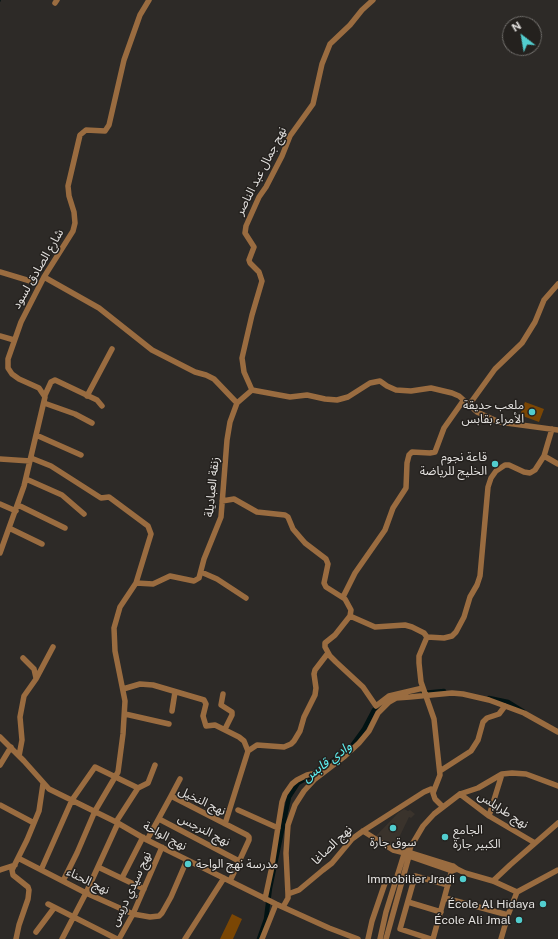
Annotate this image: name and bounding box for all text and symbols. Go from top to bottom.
north arrow [502,16,542,56]
text: N [510,19,523,34]
street label: نهج جمال عبد الناصر [232,124,290,218]
street label: شارع الصادق لسود [9,227,67,311]
place label: ملعب حديقة الأمراء بقابس [462,398,524,426]
marker: ملعب حديقة الأمراء بقابس [527,407,537,417]
place label: قاعة نجوم الخليج للرياضة [420,450,487,478]
street label: زنقة العباديلة [202,456,222,518]
marker: قاعة نجوم الخليج للرياضة [490,459,500,469]
water label: وادي قابس [299,738,355,786]
street label: نهج النخيل [176,783,228,819]
street label: نهج طرابلس [475,788,531,832]
street label: نهج النرجس [175,811,233,849]
street label: نهج الواحة [141,819,189,853]
street label: نهج الصاغا [309,822,355,868]
marker: سوق جارة [388,823,398,833]
place label: الجامع الكبير جارة [453,823,501,851]
marker: الجامع الكبير جارة [440,832,450,842]
place label: سوق جارة [370,835,416,849]
street label: نهج سيدي دريس [107,849,155,929]
place label: مدرسة نهج الواحة [196,857,278,871]
marker: مدرسة نهج الواحة [183,859,193,869]
street label: نهج الحناء [64,864,112,898]
place label: Immobilier Jradi [367,872,455,886]
marker: Immobilier Jradi [458,874,468,884]
place label: École Al Hidaya [448,897,535,911]
marker: École Al Hidaya [538,899,548,909]
place label: École Ali Jmal [434,913,511,927]
marker: École Ali Jmal [514,915,524,925]

